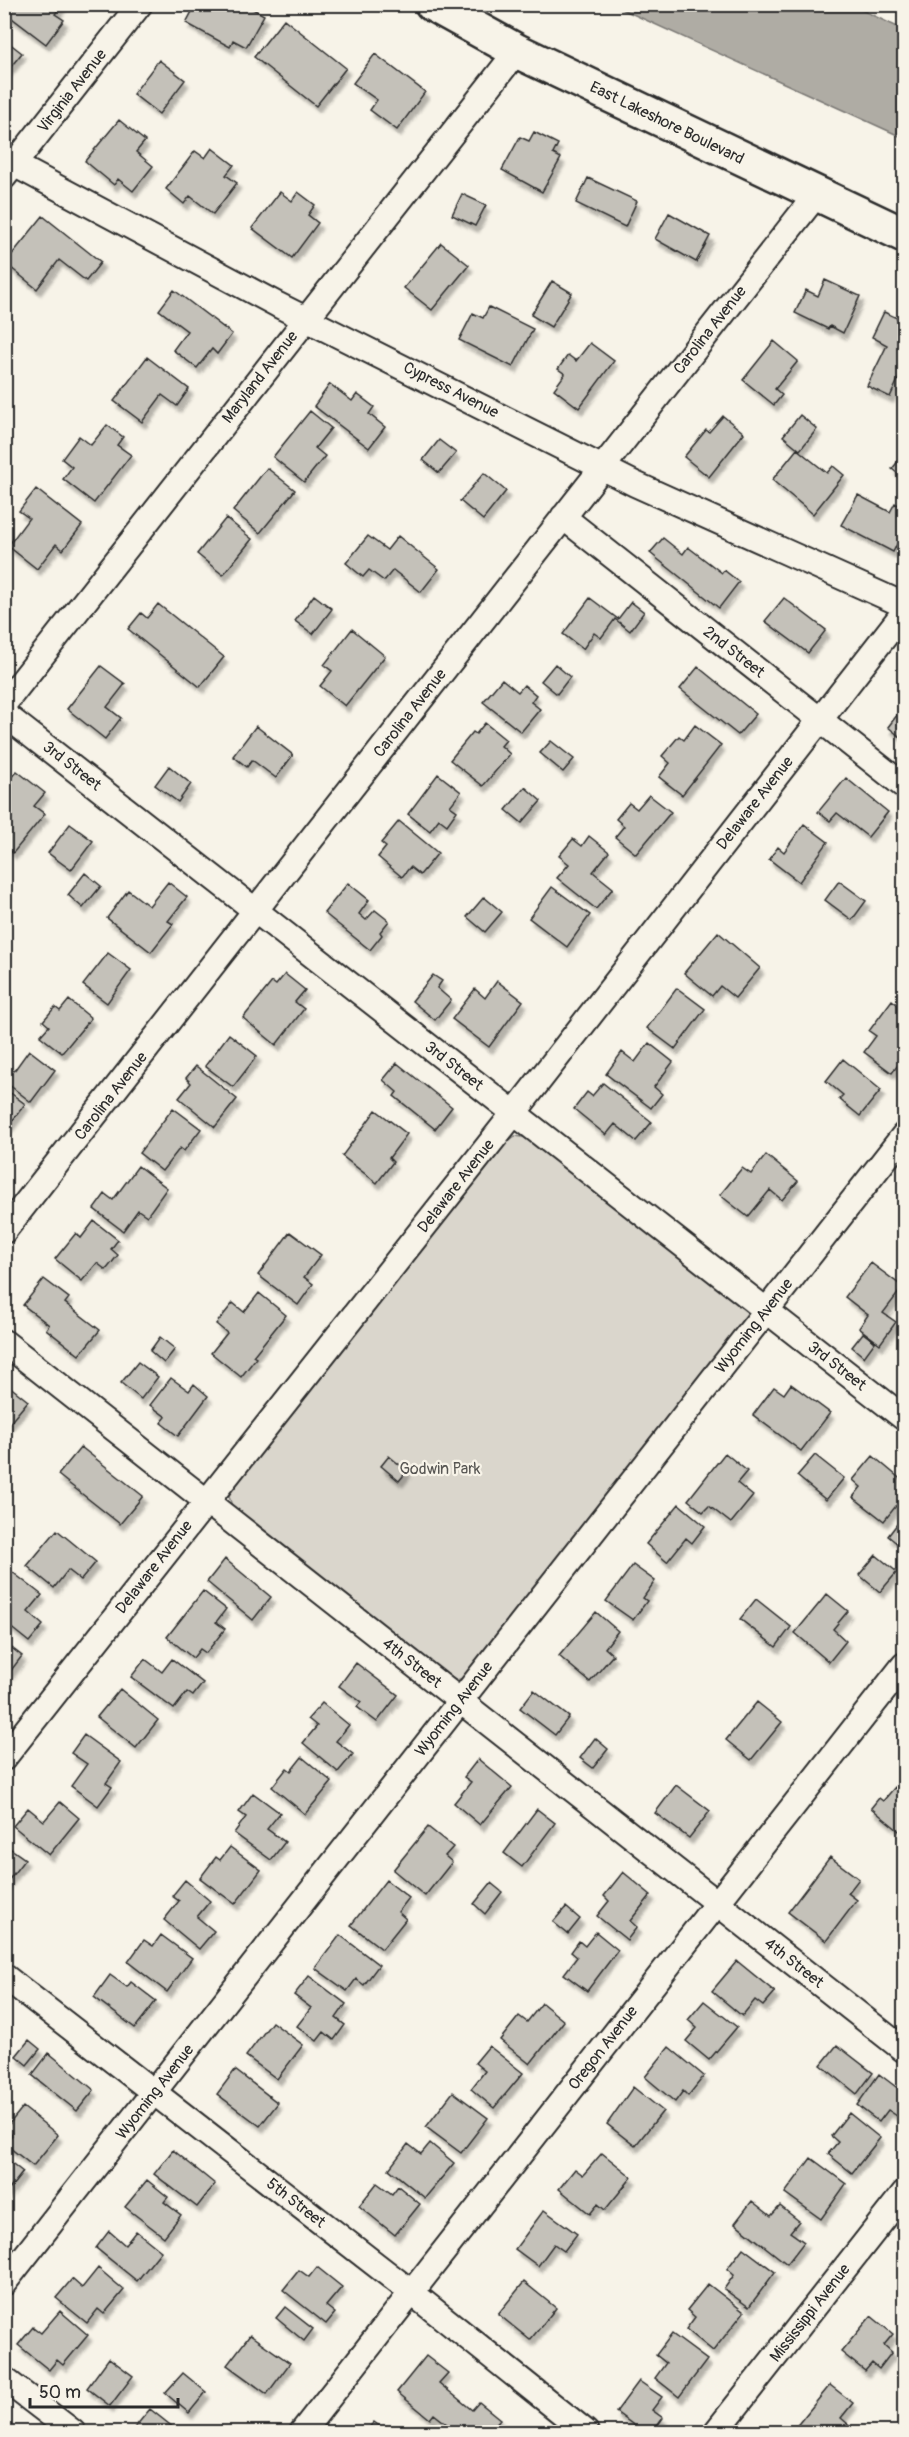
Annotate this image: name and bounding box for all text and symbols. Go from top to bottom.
street label: Virginia Avenue [33,45,111,137]
street label: East Lakeshore Boulevard [587,77,747,169]
street label: Carolina Avenue [669,282,751,378]
street label: Maryland Avenue [218,327,302,427]
street label: Cypress Avenue [400,357,502,423]
street label: 2nd Street [699,622,769,683]
street label: Carolina Avenue [369,665,451,761]
street label: 3rd Street [39,737,106,795]
street label: Delaware Avenue [712,752,798,854]
street label: 3rd Street [421,1037,488,1095]
street label: Carolina Avenue [70,1048,152,1144]
street label: Delaware Avenue [413,1135,499,1237]
street label: Wyoming Avenue [711,1274,797,1378]
street label: 3rd Street [804,1337,871,1395]
park label: Godwin Park [399,1459,481,1479]
street label: Delaware Avenue [111,1516,197,1618]
street label: 4th Street [378,1634,446,1693]
street label: Wyoming Avenue [411,1657,497,1761]
street label: 4th Street [760,1934,828,1993]
street label: Oregon Avenue [564,2002,642,2094]
street label: Wyoming Avenue [112,2040,198,2144]
street label: 5th Street [262,2174,330,2233]
street label: Mississippi Avenue [765,2260,855,2366]
scale bar [30,2371,178,2409]
text: 50 m [39,2381,81,2404]

